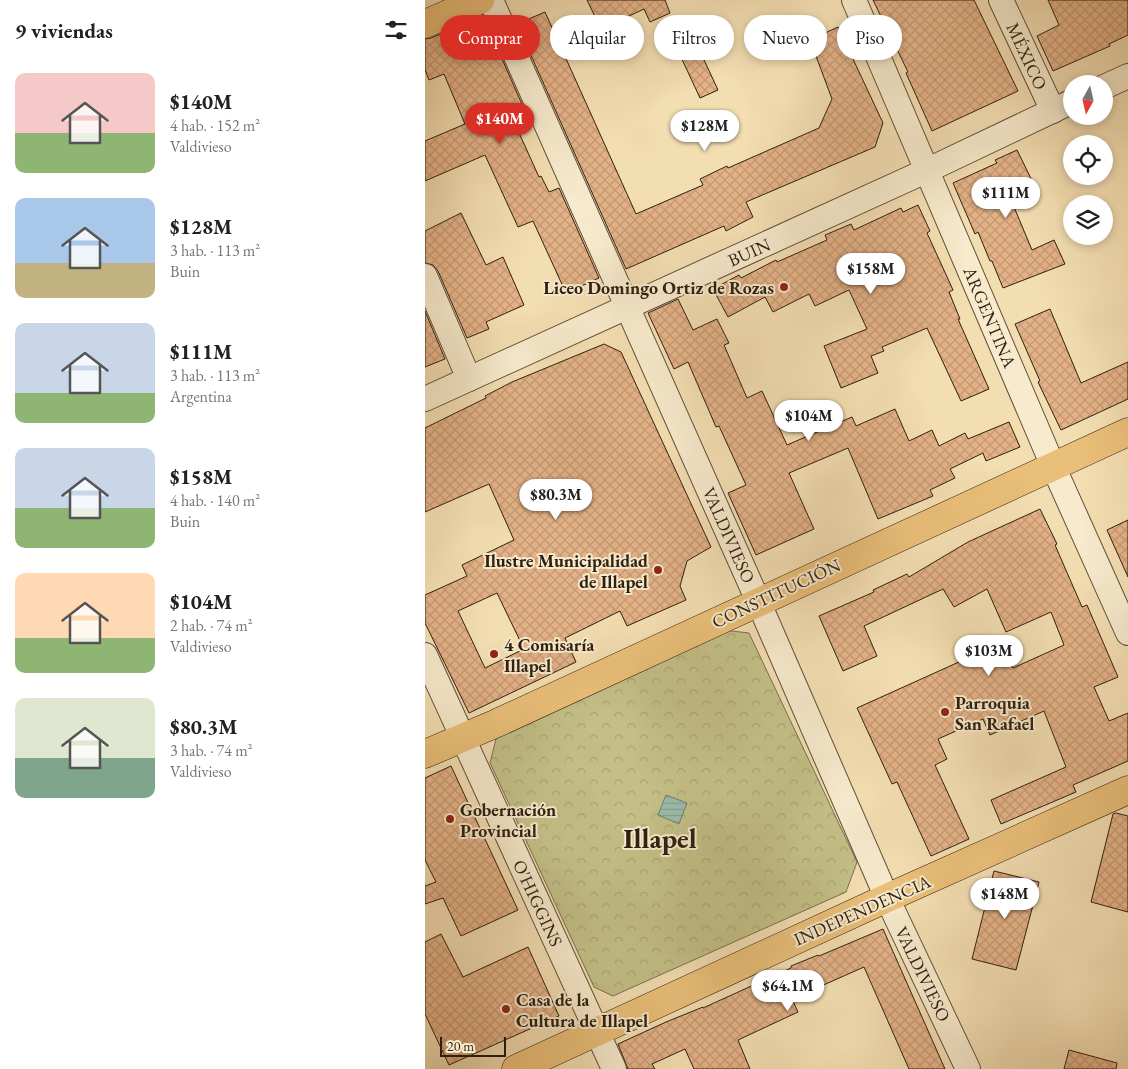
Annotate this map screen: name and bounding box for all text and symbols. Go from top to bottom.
chip: Comprar [440,15,540,60]
chip: Alquilar [550,15,644,60]
chip: Filtros [654,15,734,60]
chip: Nuevo [744,15,827,60]
chip: Piso [837,15,902,60]
icon: filters [382,16,410,44]
text: 9 viviendas [15,17,113,44]
street label: MÉXICO [1001,19,1053,93]
north arrow [1063,75,1113,125]
map controls [1063,75,1113,245]
text: $140M [170,88,232,115]
icon: home [55,93,115,153]
pin: $140M [465,102,535,145]
text: $140M [476,108,524,129]
pin: $128M [670,110,740,152]
text: 4 hab. · 152 m² [170,115,260,136]
text: $128M [681,115,729,136]
button: locate [1063,135,1113,185]
text: Valdivieso [170,136,232,157]
pin: $111M [971,176,1041,219]
text: $111M [982,182,1030,203]
button: layers [1063,195,1113,245]
text: $128M [170,213,232,240]
icon: home [55,218,115,278]
street label: BUIN [724,232,775,272]
text: 3 hab. · 113 m² [170,240,260,261]
pin: $158M [836,252,906,295]
text: $158M [847,258,895,279]
text: Buin [170,261,200,282]
street label: ARGENTINA [958,262,1022,372]
place label: Liceo Domingo Ortiz de Rozas [543,276,774,299]
marker: Liceo Domingo Ortiz de Rozas [778,281,790,293]
text: $111M [170,338,232,365]
icon: home [55,343,115,403]
text: 3 hab. · 113 m² [170,365,260,386]
text: Argentina [170,386,232,407]
pin: $104M [774,400,844,442]
text: $104M [785,405,833,426]
text: $158M [170,463,232,490]
icon: home [55,468,115,528]
pin: $80.3M [515,478,597,521]
street label: VALDIVIESO [698,483,760,587]
text: $80.3M [530,484,582,505]
text: 4 hab. · 140 m² [170,490,260,511]
text: Buin [170,511,200,532]
place label: Ilustre Municipalidad de Illapel [484,549,648,593]
street label: CONSTITUCIÓN [708,553,845,633]
marker: Ilustre Municipalidad de Illapel [652,564,664,576]
text: $104M [170,588,232,615]
icon: home [55,593,115,653]
text: 2 hab. · 74 m² [170,615,252,636]
place label: 4 Comisaría Illapel [504,633,595,677]
pin: $103M [954,634,1024,677]
text: Valdivieso [170,636,232,657]
text: $103M [965,640,1013,661]
marker: 4 Comisaría Illapel [488,648,500,660]
place label: Parroquia San Rafael [955,691,1035,735]
marker: Parroquia San Rafael [939,706,951,718]
text: $80.3M [170,713,237,740]
icon: home [55,718,115,778]
text: 3 hab. · 74 m² [170,740,252,761]
text: Valdivieso [170,761,232,782]
place label: Gobernación Provincial [460,798,556,842]
marker: Gobernación Provincial [444,813,456,825]
district label: Illapel [623,820,697,856]
street label: O'HIGGINS [508,856,568,950]
street label: INDEPENDENCIA [790,869,935,951]
pin: $148M [970,878,1040,920]
text: $148M [981,883,1029,904]
street label: VALDIVIESO [890,923,956,1025]
pin: $64.1M [747,970,829,1012]
text: $64.1M [762,975,814,996]
place label: Casa de la Cultura de Illapel [516,988,648,1032]
marker: Casa de la Cultura de Illapel [500,1003,512,1015]
scale bar [440,1034,506,1057]
text: 20 m [447,1037,474,1055]

